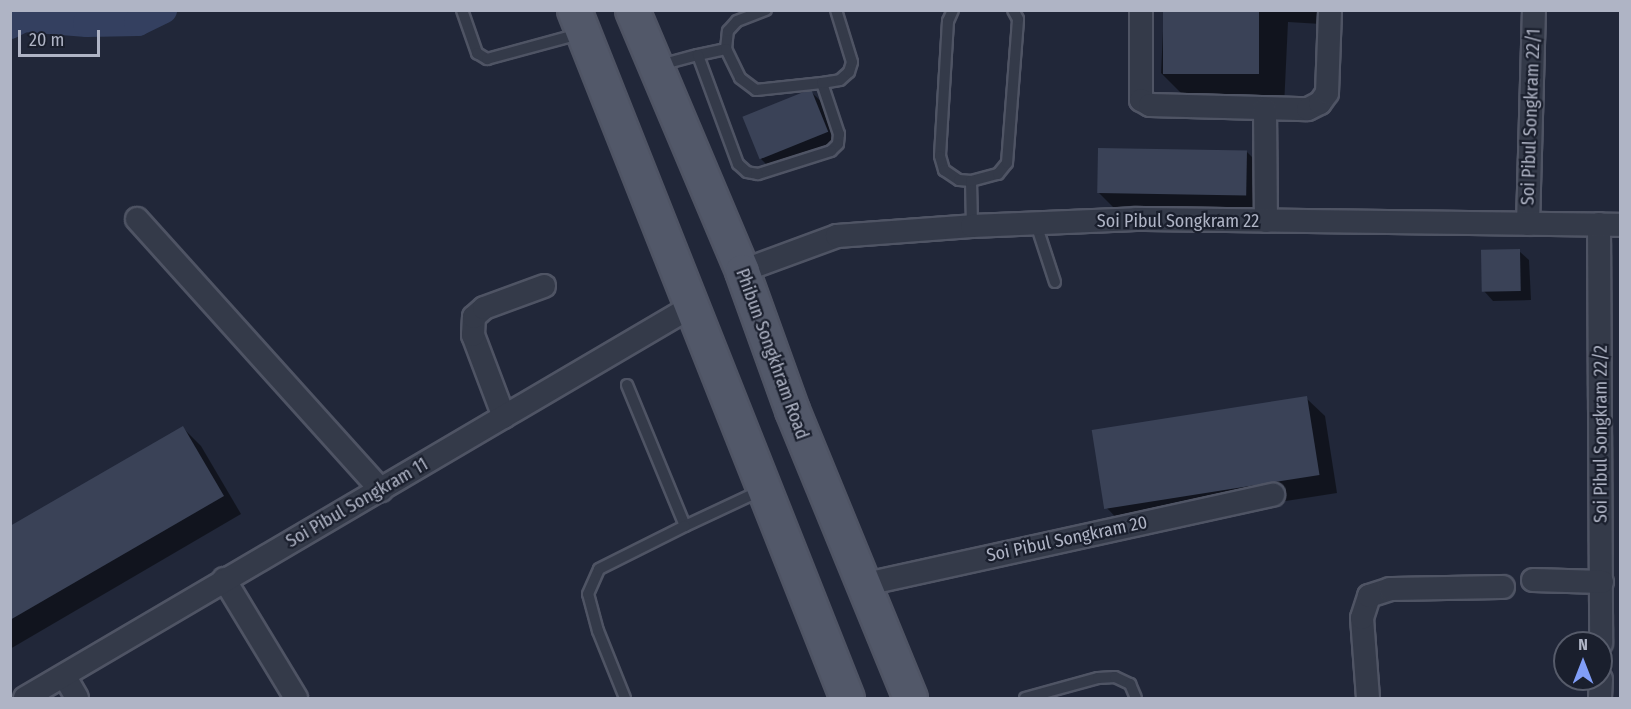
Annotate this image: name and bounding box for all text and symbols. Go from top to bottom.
scale bar [21,18,104,56]
street label: Soi Pibul Songkram 22/1 [1517,28,1545,206]
text: 20 m [29,29,64,51]
street label: Soi Pibul Songkram 22 [1097,210,1259,232]
street label: Phibun Songkhram Road [731,266,813,442]
street label: Soi Pibul Songkram 22/2 [1590,345,1612,523]
street label: Soi Pibul Songkram 11 [282,454,432,552]
street label: Soi Pibul Songkram 20 [985,511,1149,567]
north arrow [1553,631,1613,691]
text: N [1578,635,1588,654]

